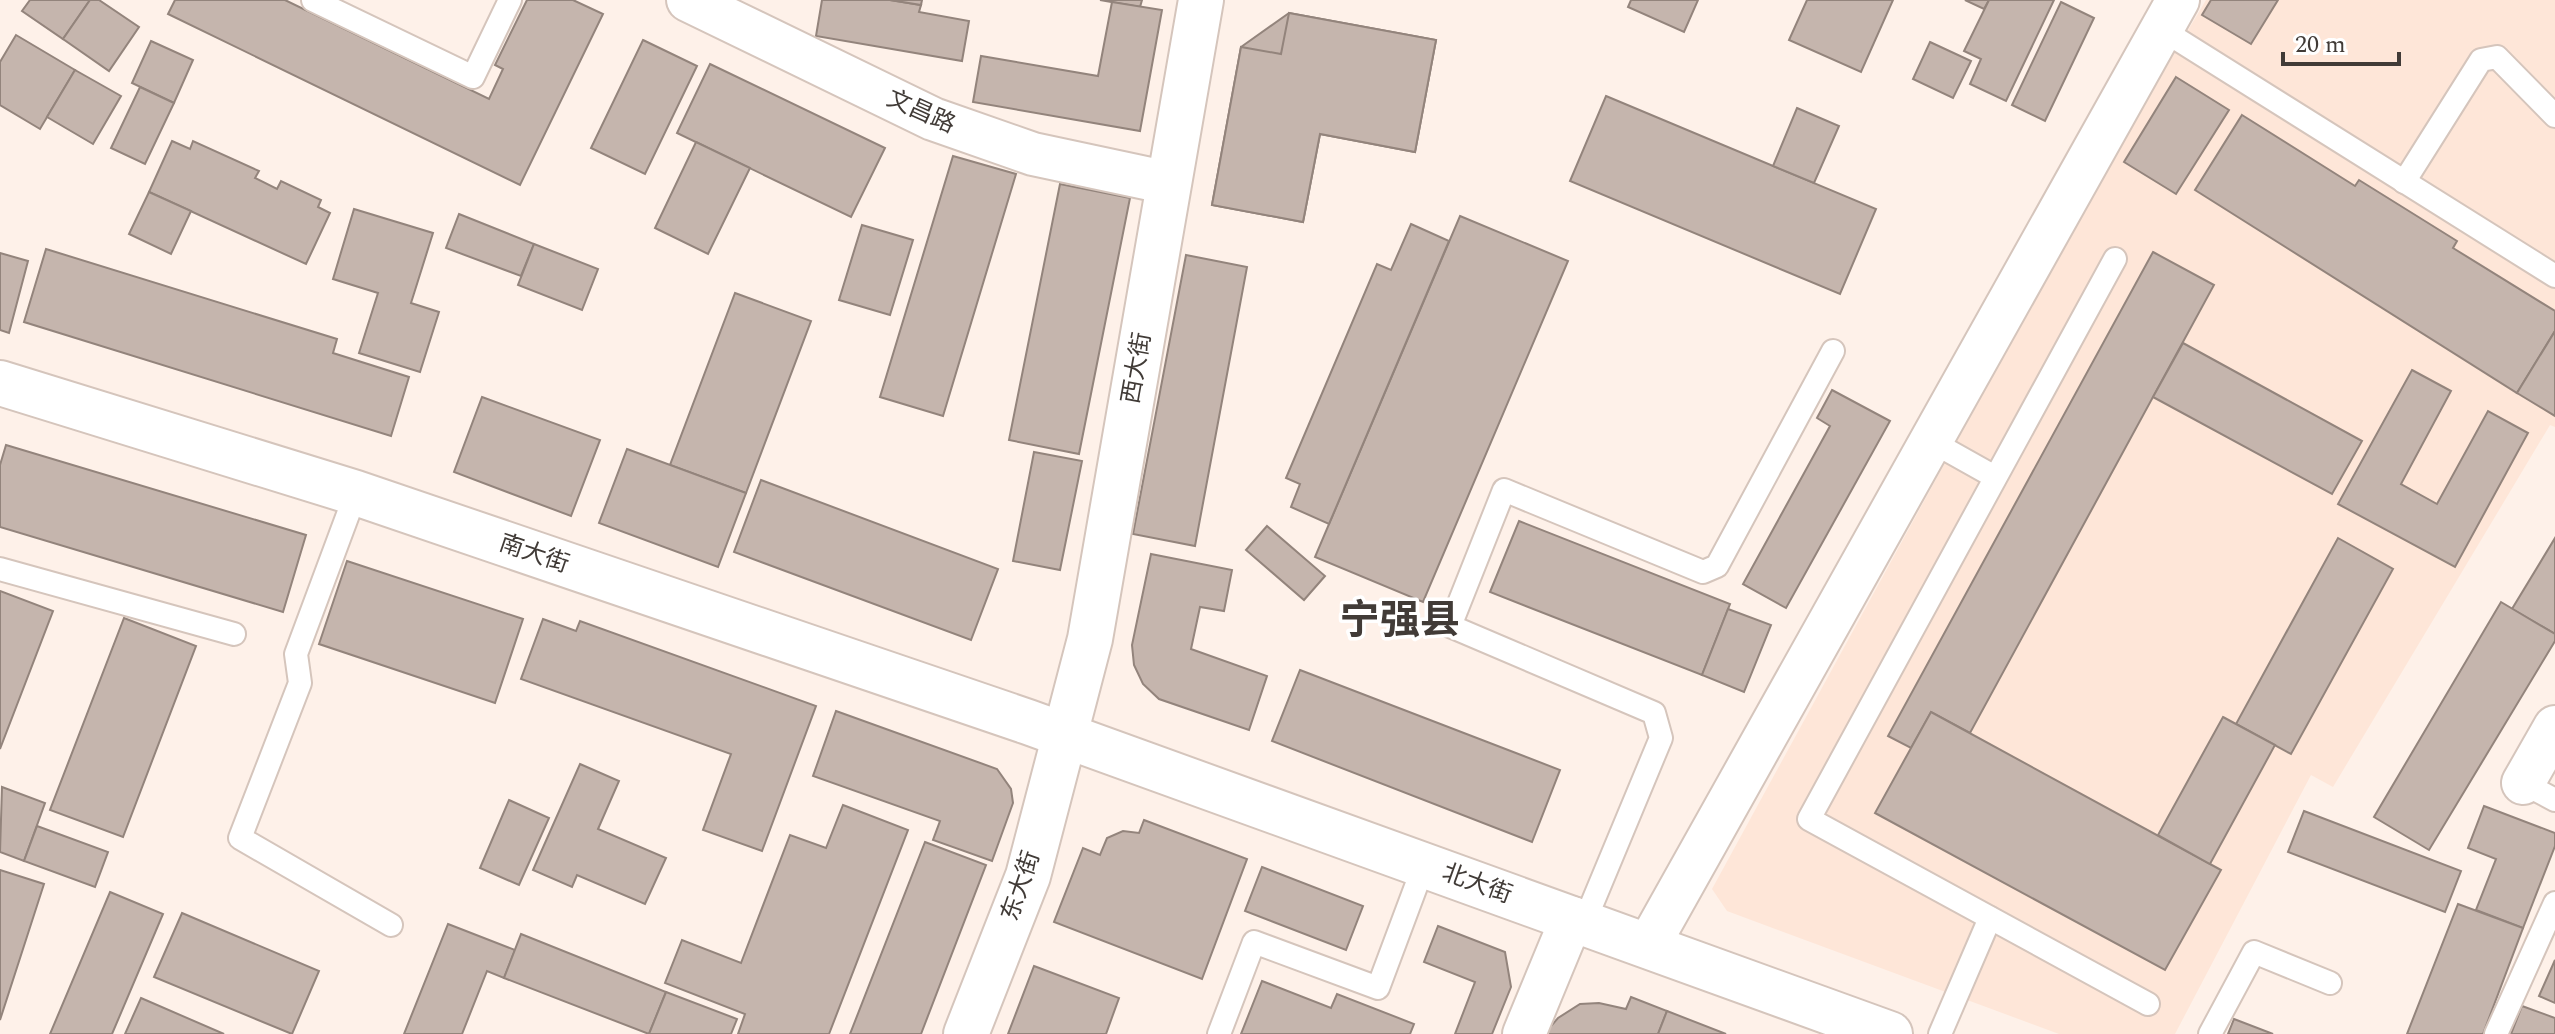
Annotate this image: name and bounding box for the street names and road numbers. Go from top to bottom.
street label: 文昌路 [881,81,961,143]
street label: 西大街 [1113,329,1161,407]
street label: 南大街 [494,525,574,583]
street label: 东大街 [992,846,1050,926]
street label: 北大街 [1437,855,1517,913]

